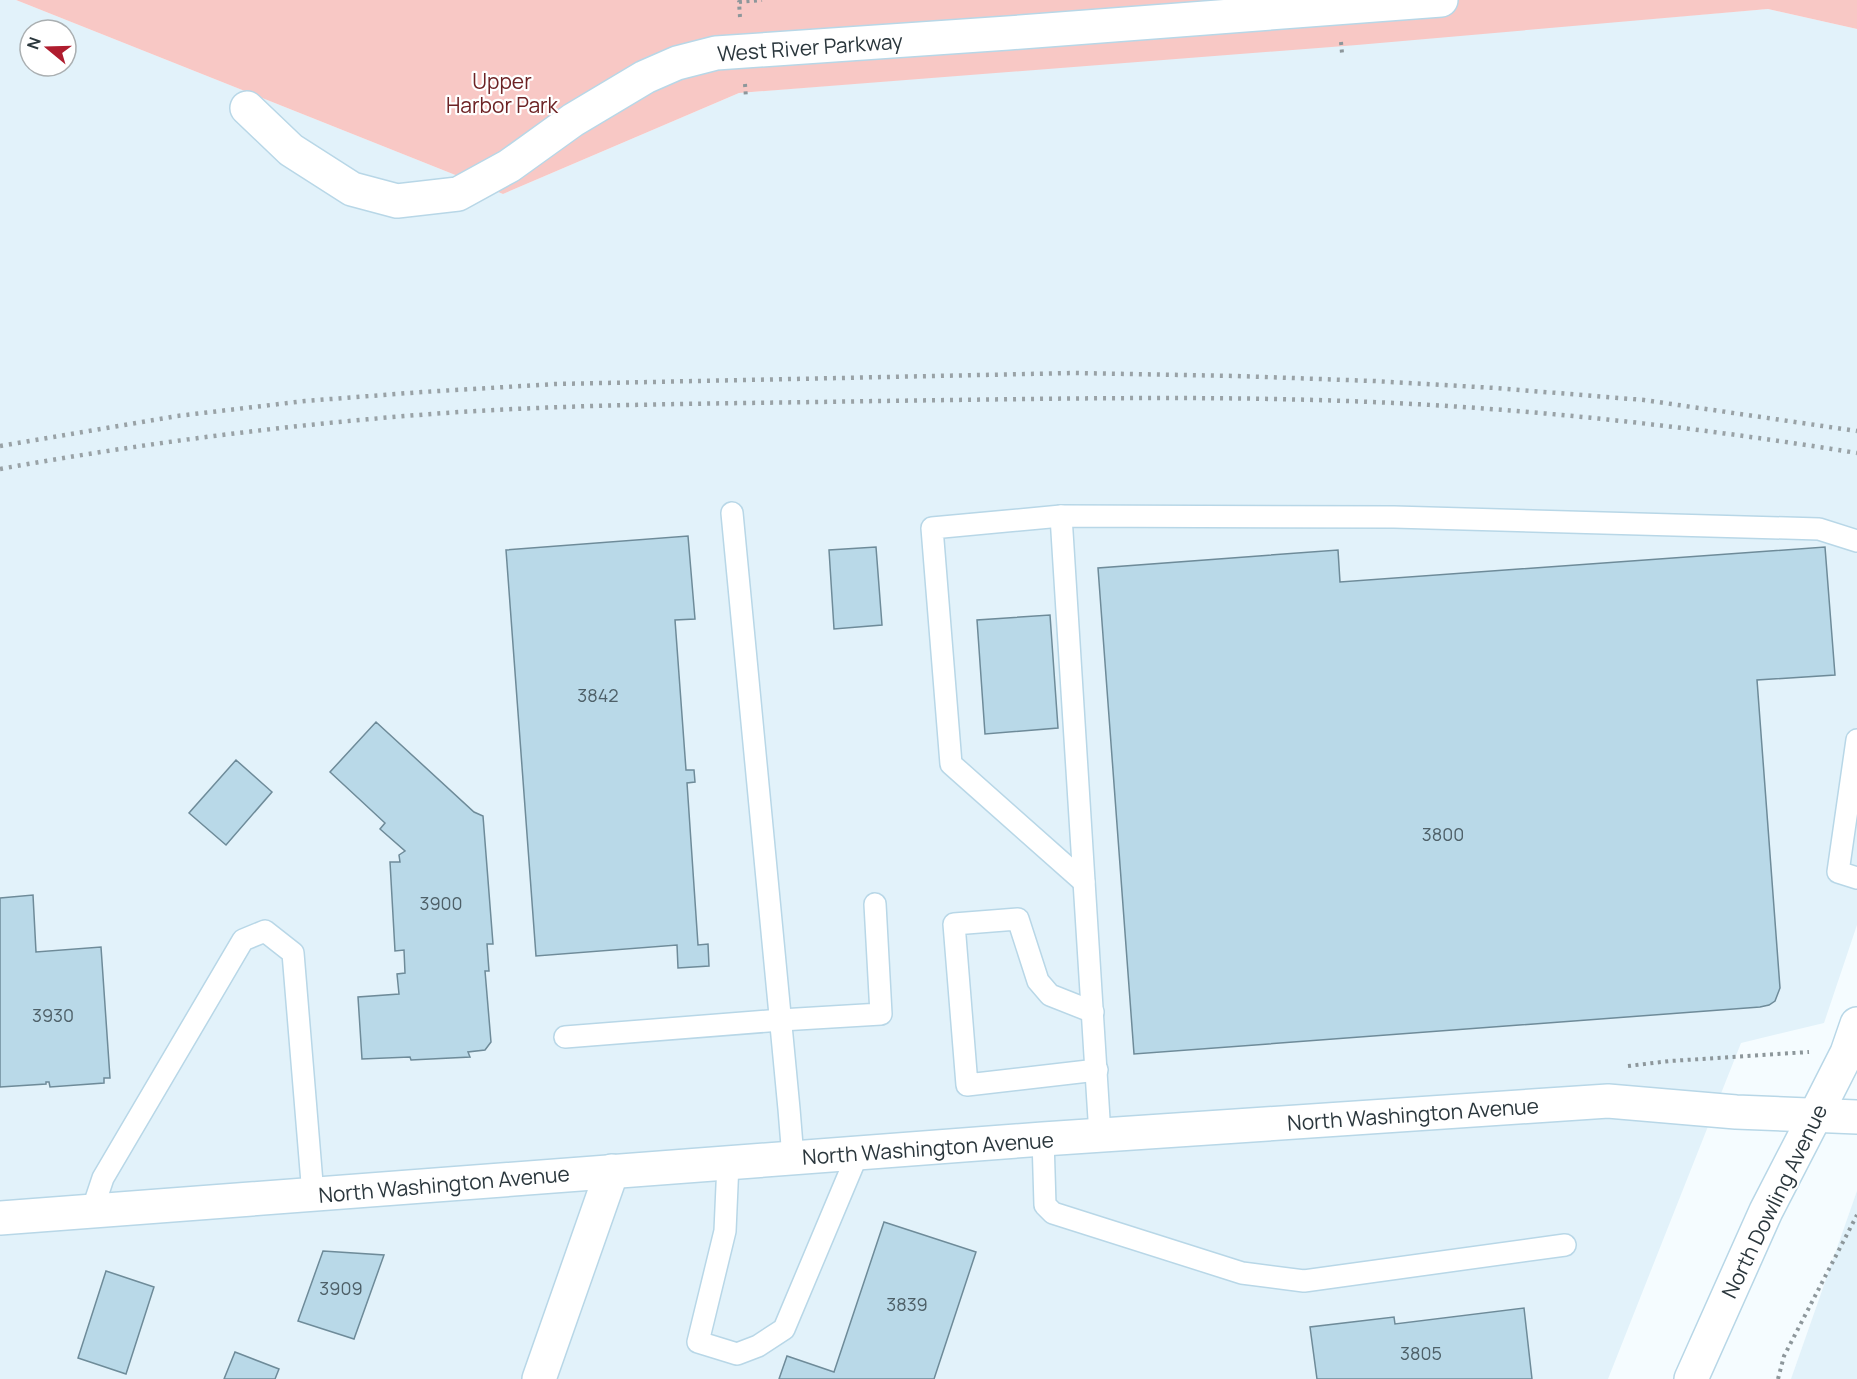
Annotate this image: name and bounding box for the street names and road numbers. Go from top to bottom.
street label: West River Parkway [716,27,904,67]
street label: North Washington Avenue [1286,1091,1540,1137]
street label: North Dowling Avenue [1715,1099,1833,1303]
street label: North Washington Avenue [801,1125,1055,1171]
street label: North Washington Avenue [317,1159,571,1209]

